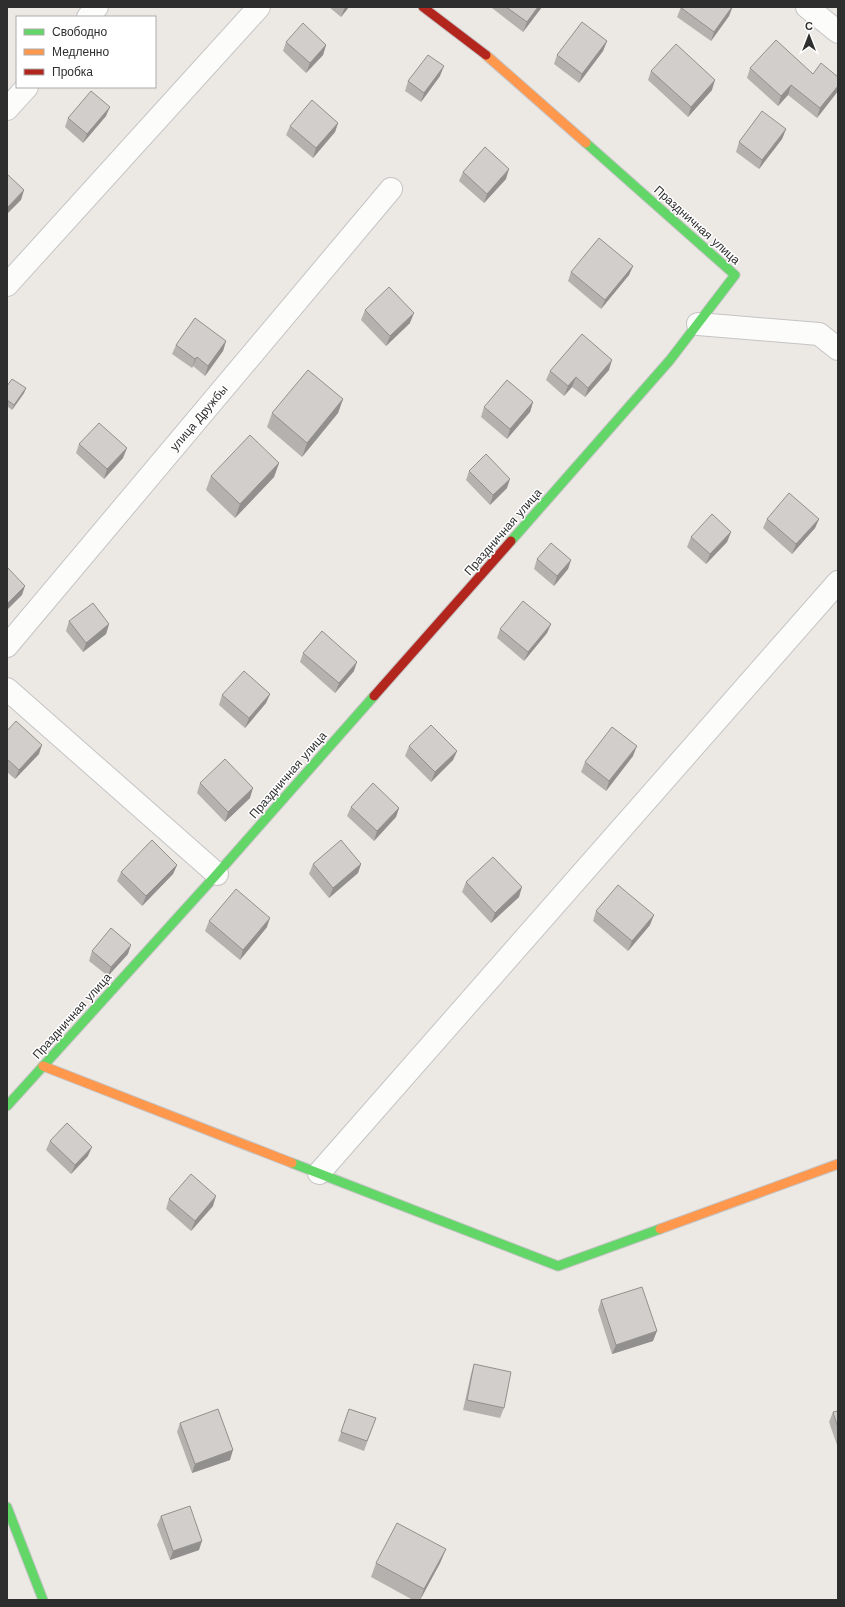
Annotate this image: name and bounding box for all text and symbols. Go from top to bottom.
legend [16,16,156,88]
north arrow [789,16,829,56]
text: С [805,20,813,33]
text: Свободно [52,25,107,39]
text: Медленно [52,45,109,59]
text: Пробка [52,65,93,79]
street label: Праздничная улица [651,183,743,267]
street label: улица Дружбы [167,382,231,454]
street label: Праздничная улица [461,485,545,578]
street label: Праздничная улица [246,728,330,821]
street label: Праздничная улица [30,970,114,1062]

